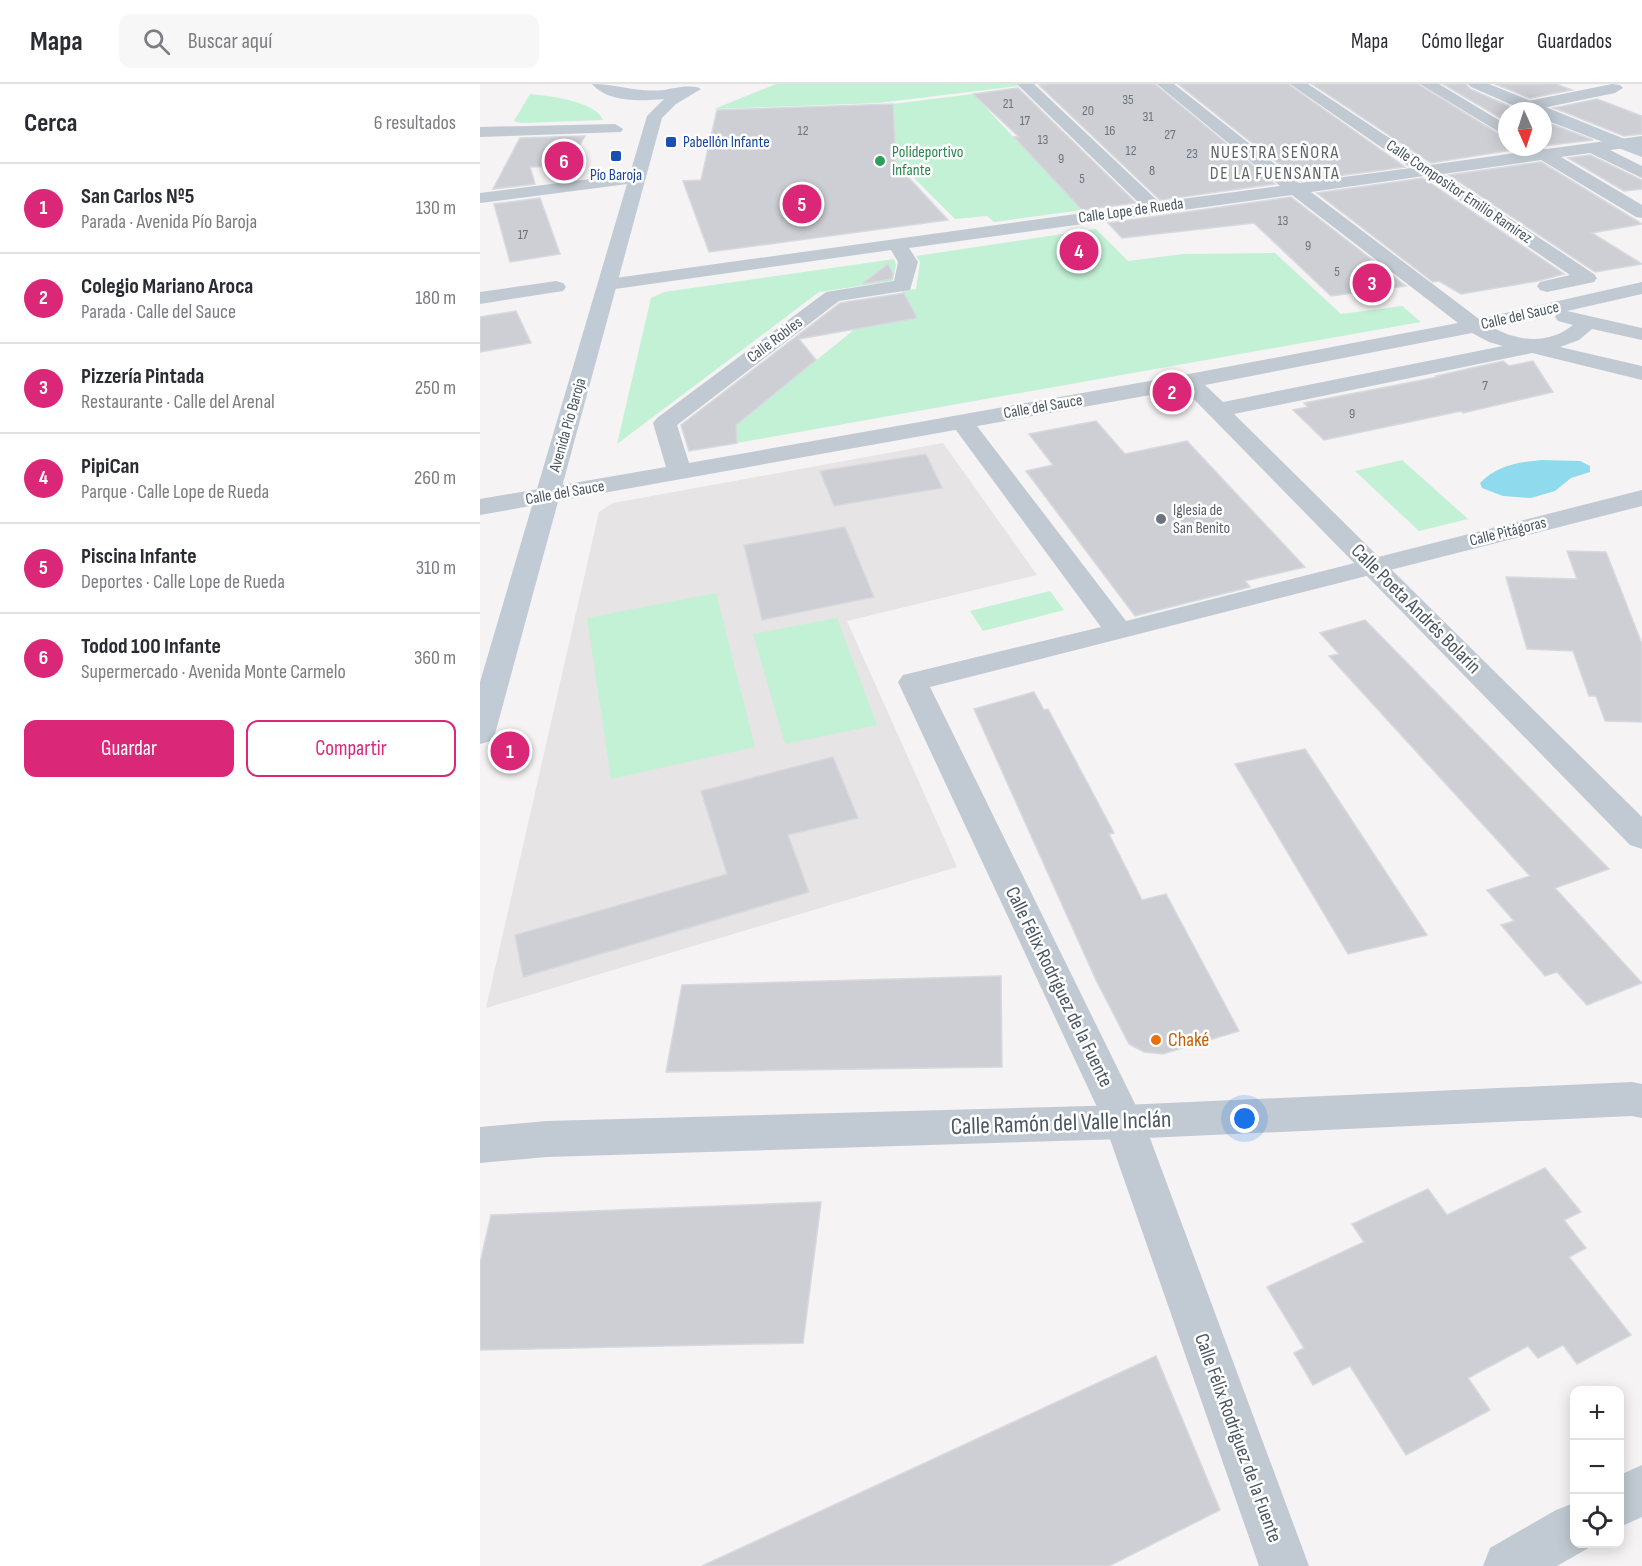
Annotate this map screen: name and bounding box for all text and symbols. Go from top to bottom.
search box [119,14,539,68]
text: Mapa [30,25,83,58]
icon: search [140,25,173,58]
text: Buscar aquí [188,28,272,55]
text: Mapa [1351,29,1388,54]
text: Cómo llegar [1421,29,1504,54]
text: Guardados [1537,29,1612,54]
house number: 35 [1122,91,1134,108]
house number: 21 [1003,95,1013,112]
house number: 20 [1082,102,1094,119]
north arrow [1498,102,1552,156]
text: Cerca [24,108,77,139]
house number: 31 [1143,108,1153,125]
text: 6 resultados [374,111,456,135]
house number: 17 [1020,112,1031,129]
house number: 12 [798,122,809,139]
house number: 16 [1104,122,1116,139]
house number: 27 [1164,126,1176,143]
house number: 13 [1038,131,1049,148]
place label: Pabellón Infante [683,133,770,152]
marker: Pabellón Infante [664,135,678,149]
street label: Calle Compositor Emilio Ramírez [1382,136,1536,248]
pin: 6 [544,138,584,184]
house number: 12 [1126,142,1137,159]
district label: NUESTRA SEÑORA DE LA FUENSANTA [1210,142,1340,184]
place label: Polideportivo Infante [892,143,963,180]
house number: 23 [1186,145,1198,162]
marker: Pío Baroja [609,149,623,163]
house number: 9 [1058,150,1064,167]
marker: Polideportivo Infante [873,154,887,168]
house number: 8 [1149,162,1155,179]
place label: Pío Baroja [590,166,642,185]
house number: 5 [1079,170,1085,187]
pin: 5 [782,182,822,226]
text: San Carlos Nº5 [81,183,194,210]
street label: Calle Lope de Rueda [1077,194,1185,228]
text: 1 [40,196,47,220]
text: 130 m [416,196,456,220]
text: Parada · Avenida Pío Baroja [81,210,257,234]
house number: 13 [1278,212,1289,229]
house number: 17 [518,226,529,243]
pin: 4 [1060,228,1098,274]
house number: 9 [1305,237,1311,254]
pin: 3 [1352,260,1392,306]
house number: 5 [1334,263,1340,280]
text: Colegio Mariano Aroca [81,273,253,300]
text: 2 [39,286,48,310]
text: 180 m [415,286,456,310]
street label: Calle del Sauce [1479,298,1561,334]
text: Parada · Calle del Sauce [81,300,236,324]
street label: Calle Robles [744,313,807,367]
text: Pizzería Pintada [81,363,204,390]
pin: 2 [1152,370,1192,414]
text: 3 [39,376,48,400]
text: 250 m [415,376,456,400]
street label: Avenida Pío Baroja [545,376,590,475]
house number: 7 [1482,377,1488,394]
text: Restaurante · Calle del Arenal [81,390,275,414]
street label: Calle del Sauce [1002,391,1084,423]
house number: 9 [1349,405,1355,422]
text: PipiCan [81,453,139,480]
text: 4 [39,466,48,490]
text: 260 m [414,466,456,490]
street label: Calle del Sauce [524,477,606,509]
text: Parque · Calle Lope de Rueda [81,480,269,504]
place label: Iglesia de San Benito [1173,501,1230,538]
marker: Iglesia de San Benito [1154,512,1168,526]
street label: Calle Pitágoras [1468,513,1549,551]
street label: Calle Poeta Andrés Bolarín [1346,539,1486,679]
text: Piscina Infante [81,543,197,570]
text: 5 [39,556,48,580]
text: 310 m [416,556,456,580]
text: Deportes · Calle Lope de Rueda [81,570,285,594]
text: Todod 100 Infante [81,633,221,660]
text: 6 [39,646,48,670]
text: 360 m [414,646,456,670]
text: Supermercado · Avenida Monte Carmelo [81,660,346,684]
button: Guardar [24,720,234,777]
button: Compartir [246,720,456,777]
pin: 1 [490,728,530,774]
street label: Calle Félix Rodríguez de la Fuente [1000,883,1118,1091]
place label: Chaké [1168,1028,1209,1052]
marker: Chaké [1149,1033,1163,1047]
your location [1230,1104,1259,1133]
street label: Calle Ramón del Valle Inclán [950,1105,1172,1141]
street label: Calle Félix Rodríguez de la Fuente [1189,1330,1287,1546]
map controls [1570,1386,1624,1548]
button: + [1570,1386,1624,1440]
button: − [1570,1440,1624,1494]
button: locate [1570,1494,1624,1548]

